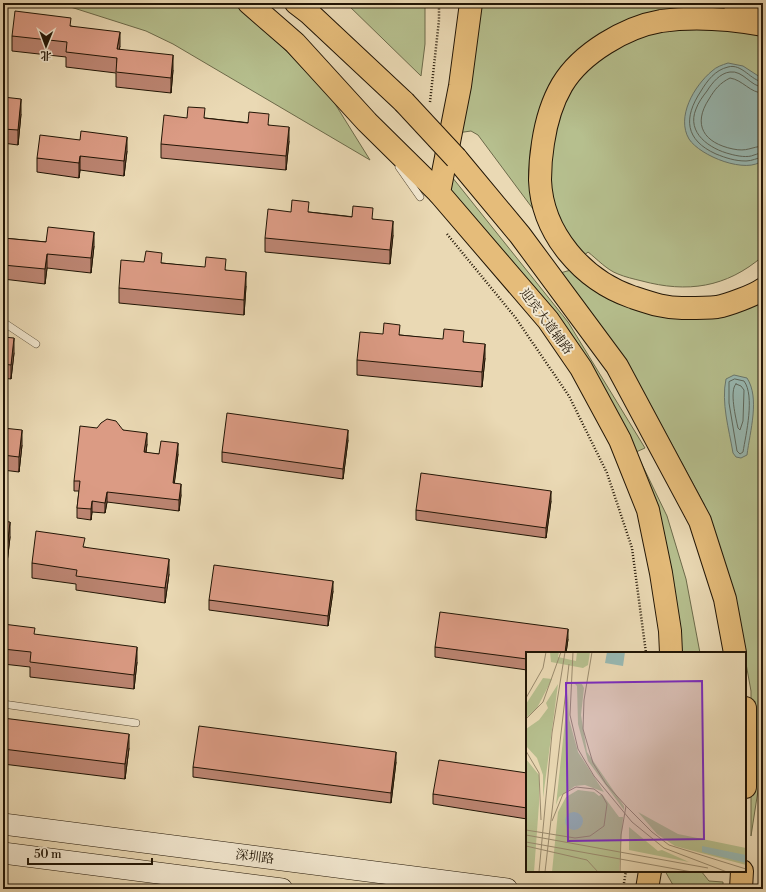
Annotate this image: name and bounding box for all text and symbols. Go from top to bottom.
north arrow [26,26,66,66]
text: 北 [40,48,51,62]
street label: 迎宾大道辅路 [516,286,576,358]
inset map [526,652,746,872]
scale bar [28,840,152,866]
text: 50 m [34,847,62,862]
street label: 深圳路 [235,847,275,867]

